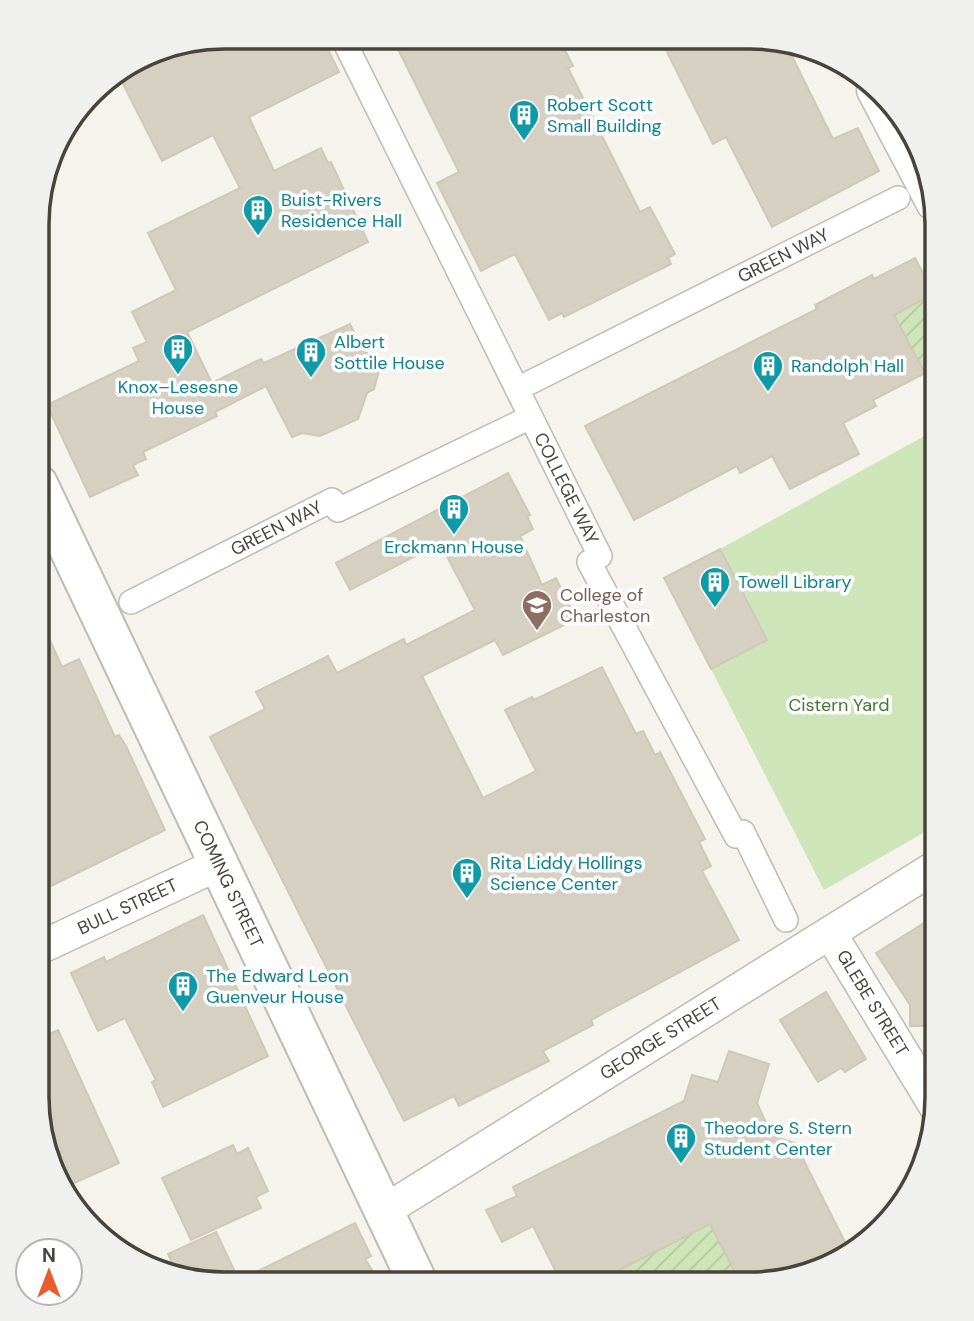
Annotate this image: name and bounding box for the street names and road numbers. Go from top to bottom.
street label: GREEN WAY [734,222,834,288]
street label: COLLEGE WAY [528,428,604,549]
street label: GREEN WAY [227,495,327,561]
street label: COMING STREET [188,816,269,952]
street label: BULL STREET [74,873,182,940]
street label: GLEBE STREET [831,945,914,1061]
street label: GEORGE STREET [595,992,726,1085]

